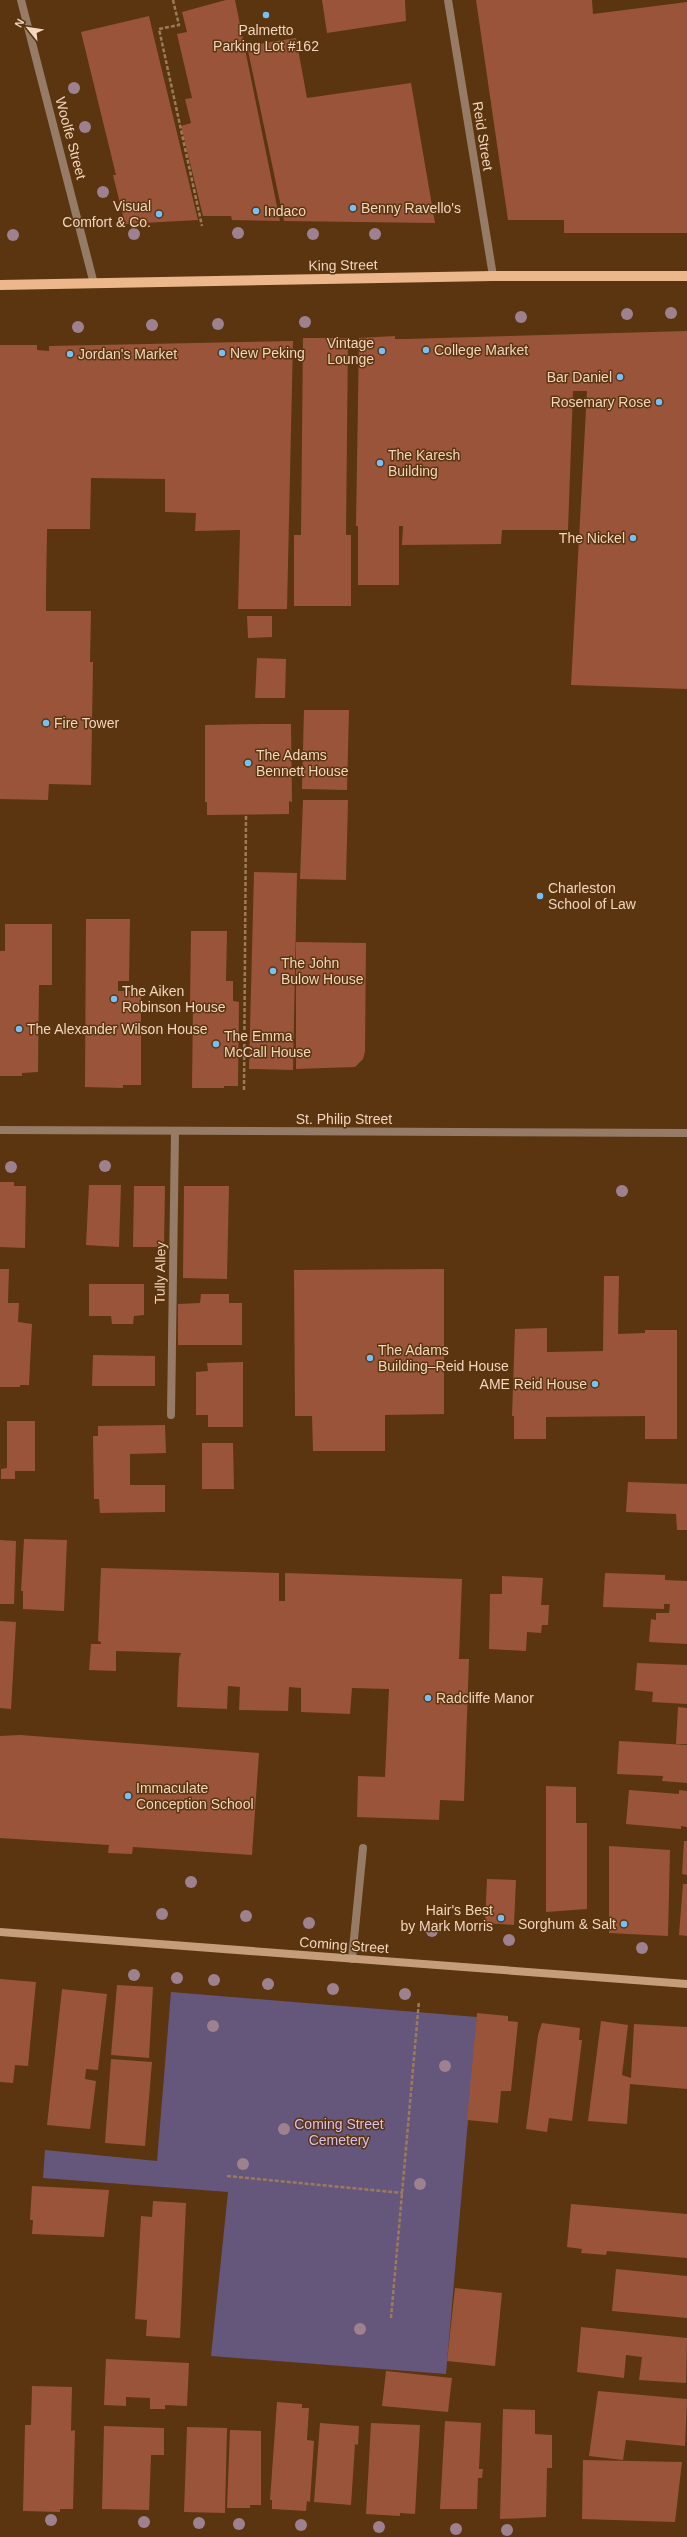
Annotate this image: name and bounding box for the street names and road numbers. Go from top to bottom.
street label: Woolfe Street [52,95,90,181]
street label: Reid Street [470,100,496,172]
street label: King Street [308,256,378,274]
street label: St. Philip Street [296,1111,392,1127]
street label: Tully Alley [151,1242,169,1304]
street label: Coming Street [299,1934,389,1956]

